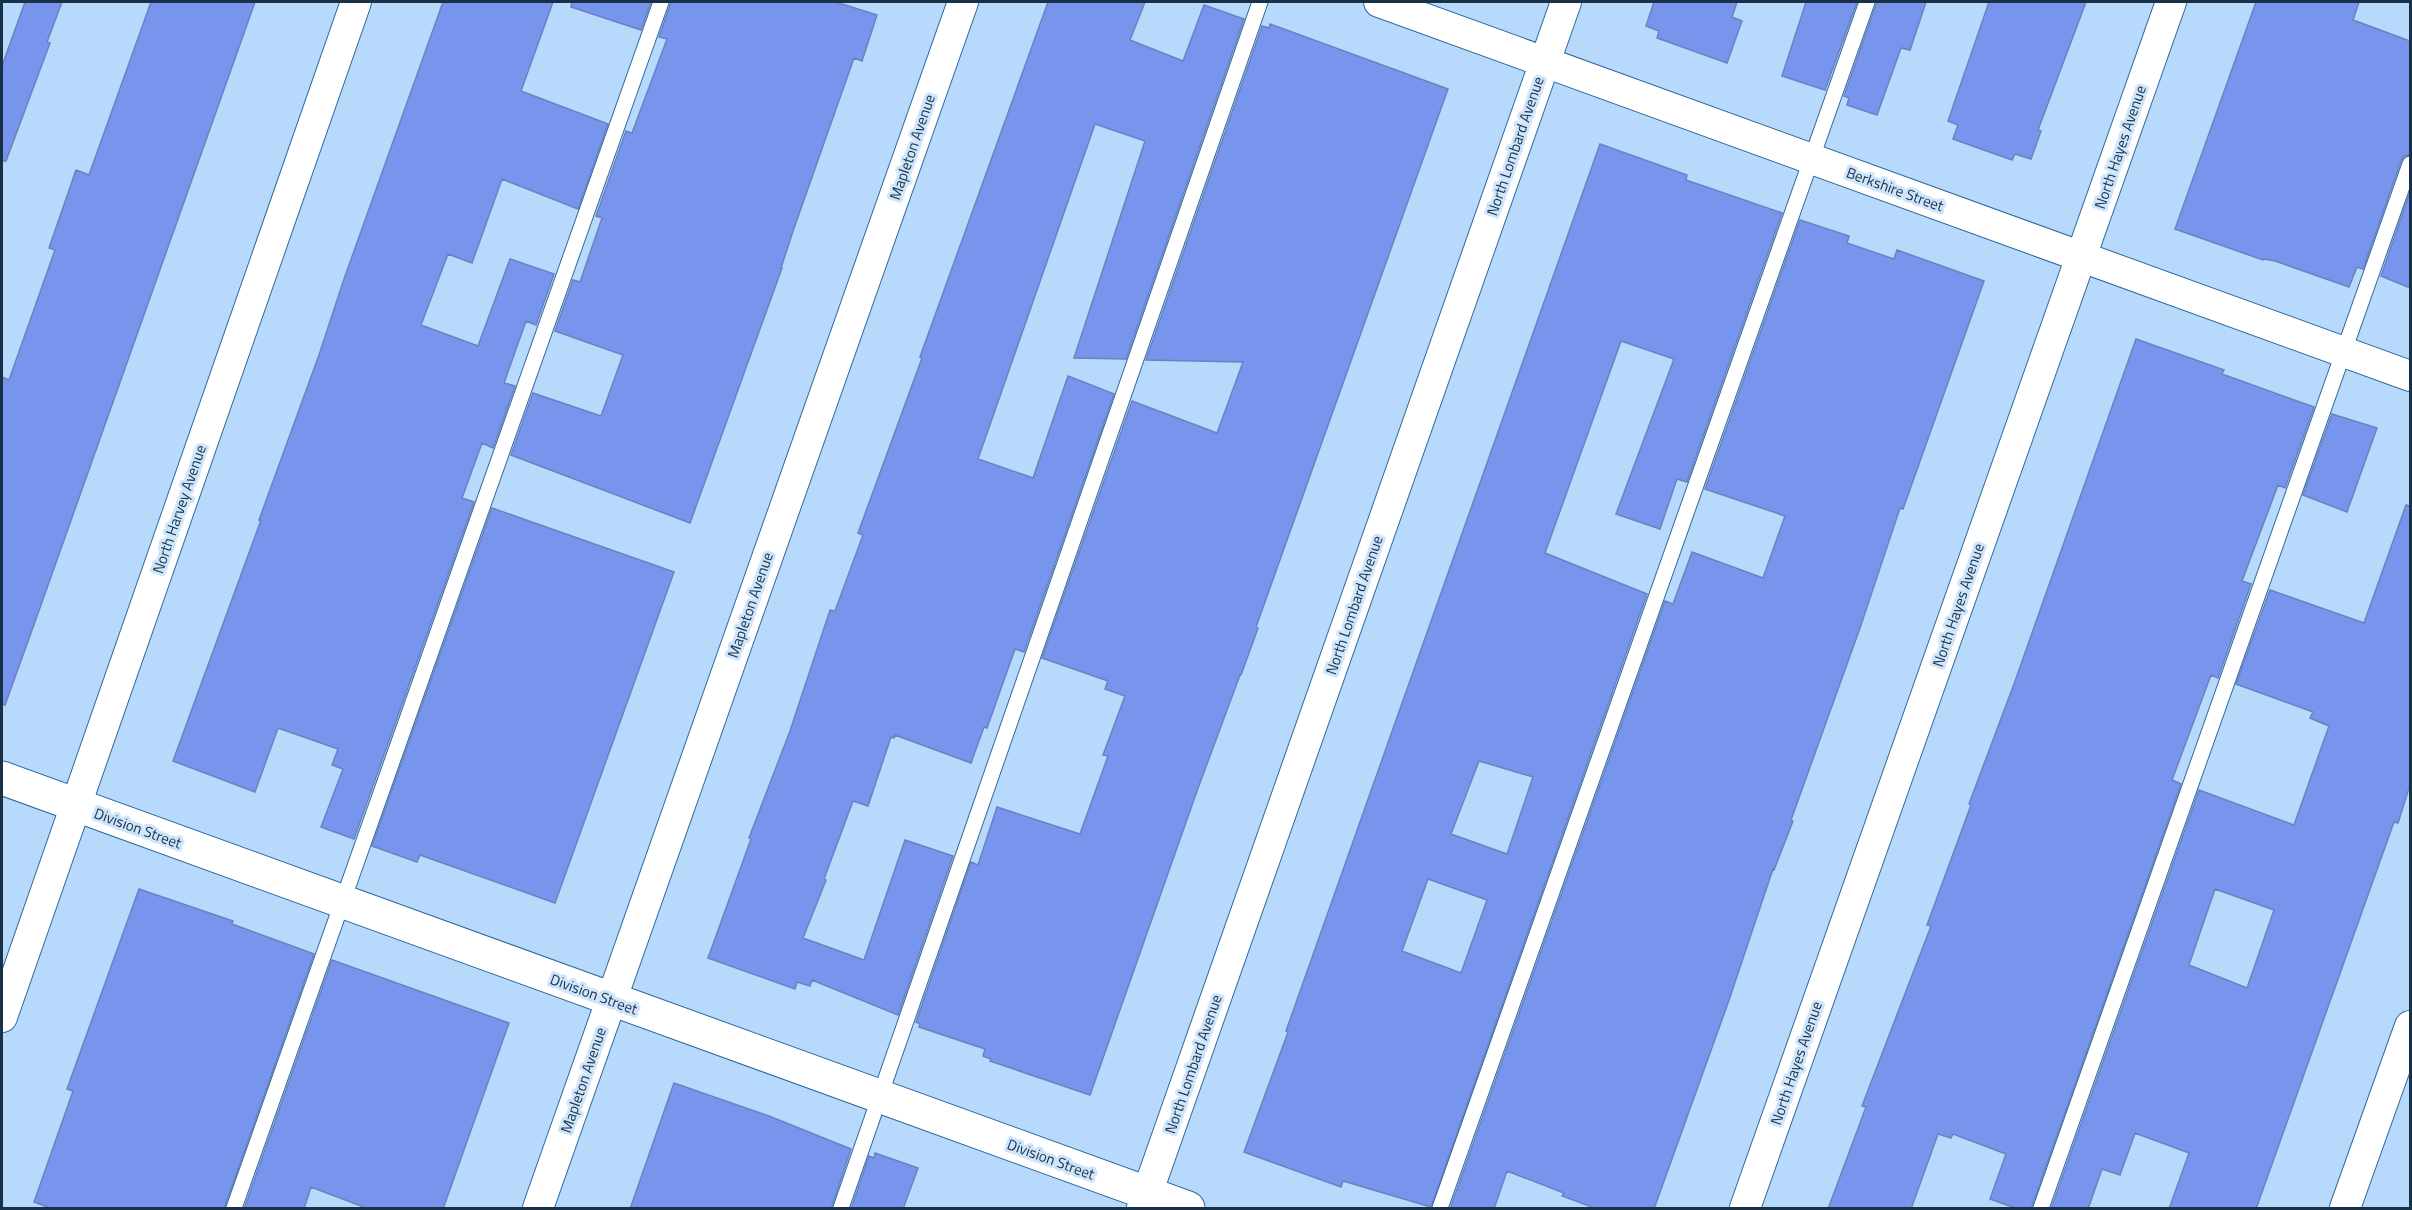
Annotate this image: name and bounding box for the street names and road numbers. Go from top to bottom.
street label: North Lombard Avenue [1480,73,1550,219]
street label: North Hayes Avenue [2088,82,2152,212]
street label: Mapleton Avenue [883,91,941,203]
street label: Berkshire Street [1843,161,1948,218]
street label: North Harvey Avenue [146,442,212,576]
street label: North Lombard Avenue [1319,532,1389,678]
street label: North Hayes Avenue [1926,540,1990,670]
street label: Mapleton Avenue [721,549,779,661]
street label: Division Street [91,802,186,855]
street label: Division Street [547,968,642,1021]
street label: North Lombard Avenue [1158,991,1228,1137]
street label: North Hayes Avenue [1764,998,1828,1128]
street label: Mapleton Avenue [554,1024,612,1136]
street label: Division Street [1004,1133,1099,1186]

